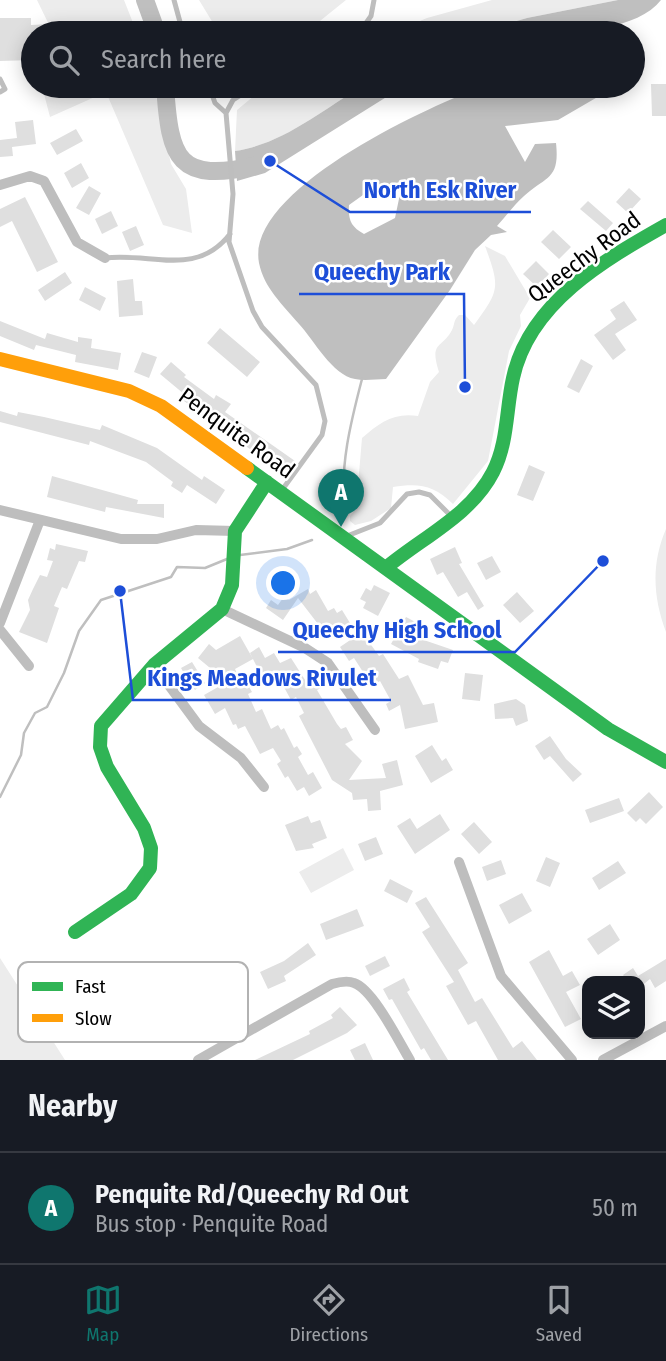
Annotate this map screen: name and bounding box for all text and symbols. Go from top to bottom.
search box [21,21,645,98]
icon: search [45,41,83,79]
text: Search here [101,44,226,75]
callout: North Esk River [350,167,531,212]
text: North Esk River [364,176,517,204]
street label: Queechy Road [522,205,646,309]
callout: Queechy Park [299,249,464,294]
text: Queechy Park [314,258,451,286]
street label: Penquite Road [174,382,300,484]
pin: A [318,469,364,527]
your location [266,566,300,600]
callout: Queechy High School [278,607,515,652]
text: Queechy High School [292,616,502,644]
callout: Kings Meadows Rivulet [133,655,391,700]
text: Kings Meadows Rivulet [147,664,377,692]
legend [18,962,248,1042]
text: Fast [75,975,106,998]
map controls [582,976,645,1039]
button: layers [582,976,645,1039]
text: Slow [75,1007,112,1030]
text: Nearby [28,1088,117,1124]
text: Penquite Rd/Queechy Rd Out [95,1179,409,1210]
text: A [45,1194,57,1222]
text: 50 m [592,1194,638,1222]
text: Bus stop · Penquite Road [95,1210,328,1238]
tab: Map [84,1281,122,1346]
tab: Directions [290,1281,368,1346]
tab: Saved [536,1281,582,1346]

